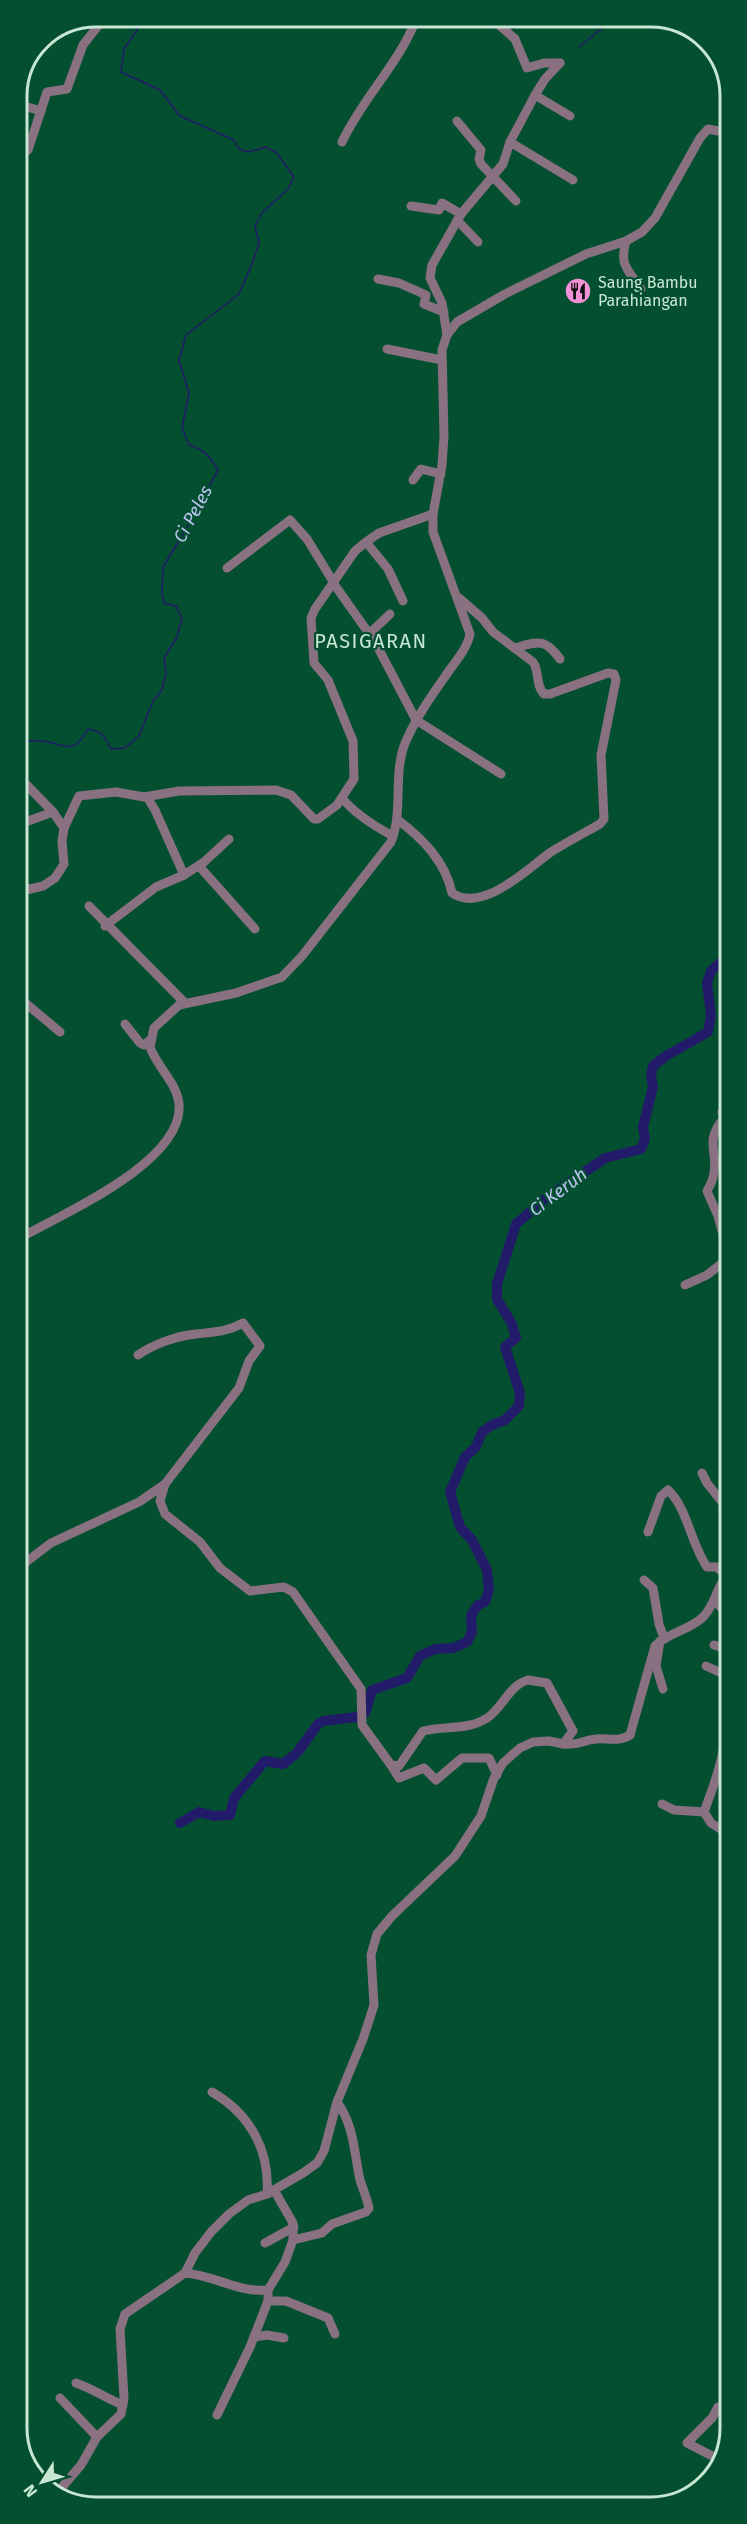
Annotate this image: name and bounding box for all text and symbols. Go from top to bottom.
place label: Saung Bambu Parahiangan [598,273,698,310]
restaurant icon: Saung Bambu Parahiangan [563,276,593,306]
water label: Ci Peles [169,482,217,546]
district label: PASIGARAN [314,629,428,653]
water label: Ci Keruh [525,1163,591,1221]
north arrow [12,2452,72,2512]
text: N [20,2481,41,2501]

